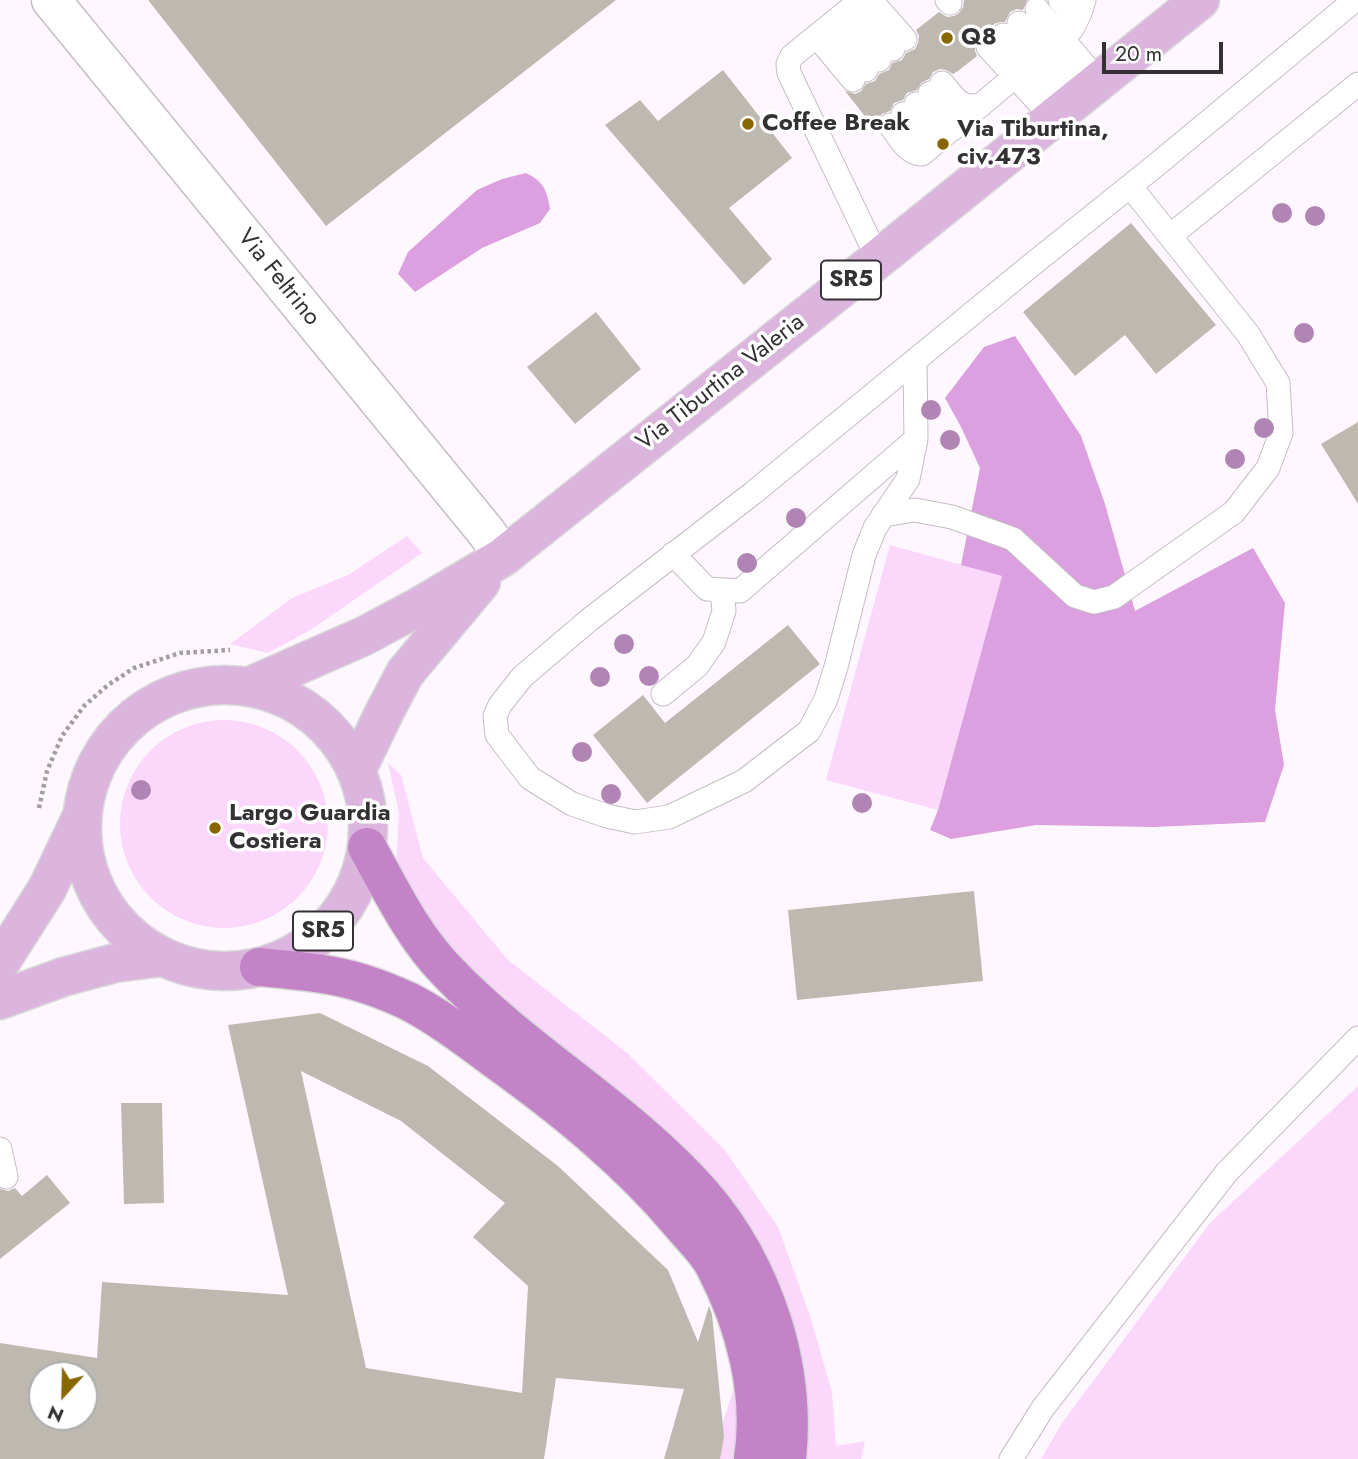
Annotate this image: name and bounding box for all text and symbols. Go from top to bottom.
place label: Q8 [961,24,997,52]
scale bar [1106,28,1227,72]
marker: Q8 [939,30,955,46]
text: 20 m [1115,39,1162,69]
place label: Coffee Break [762,110,910,138]
marker: Coffee Break [740,116,756,132]
place label: Via Tiburtina, civ.473 [957,116,1109,172]
marker: Via Tiburtina, civ.473 [935,136,951,152]
street label: Via Feltrino [230,224,326,332]
road number: SR5 [821,260,881,300]
street label: Via Tiburtina Valeria [631,309,811,457]
place label: Largo Guardia Costiera [229,800,391,856]
marker: Largo Guardia Costiera [207,820,223,836]
road number: SR5 [293,912,353,950]
north arrow [28,1361,98,1431]
text: N [44,1399,68,1429]

